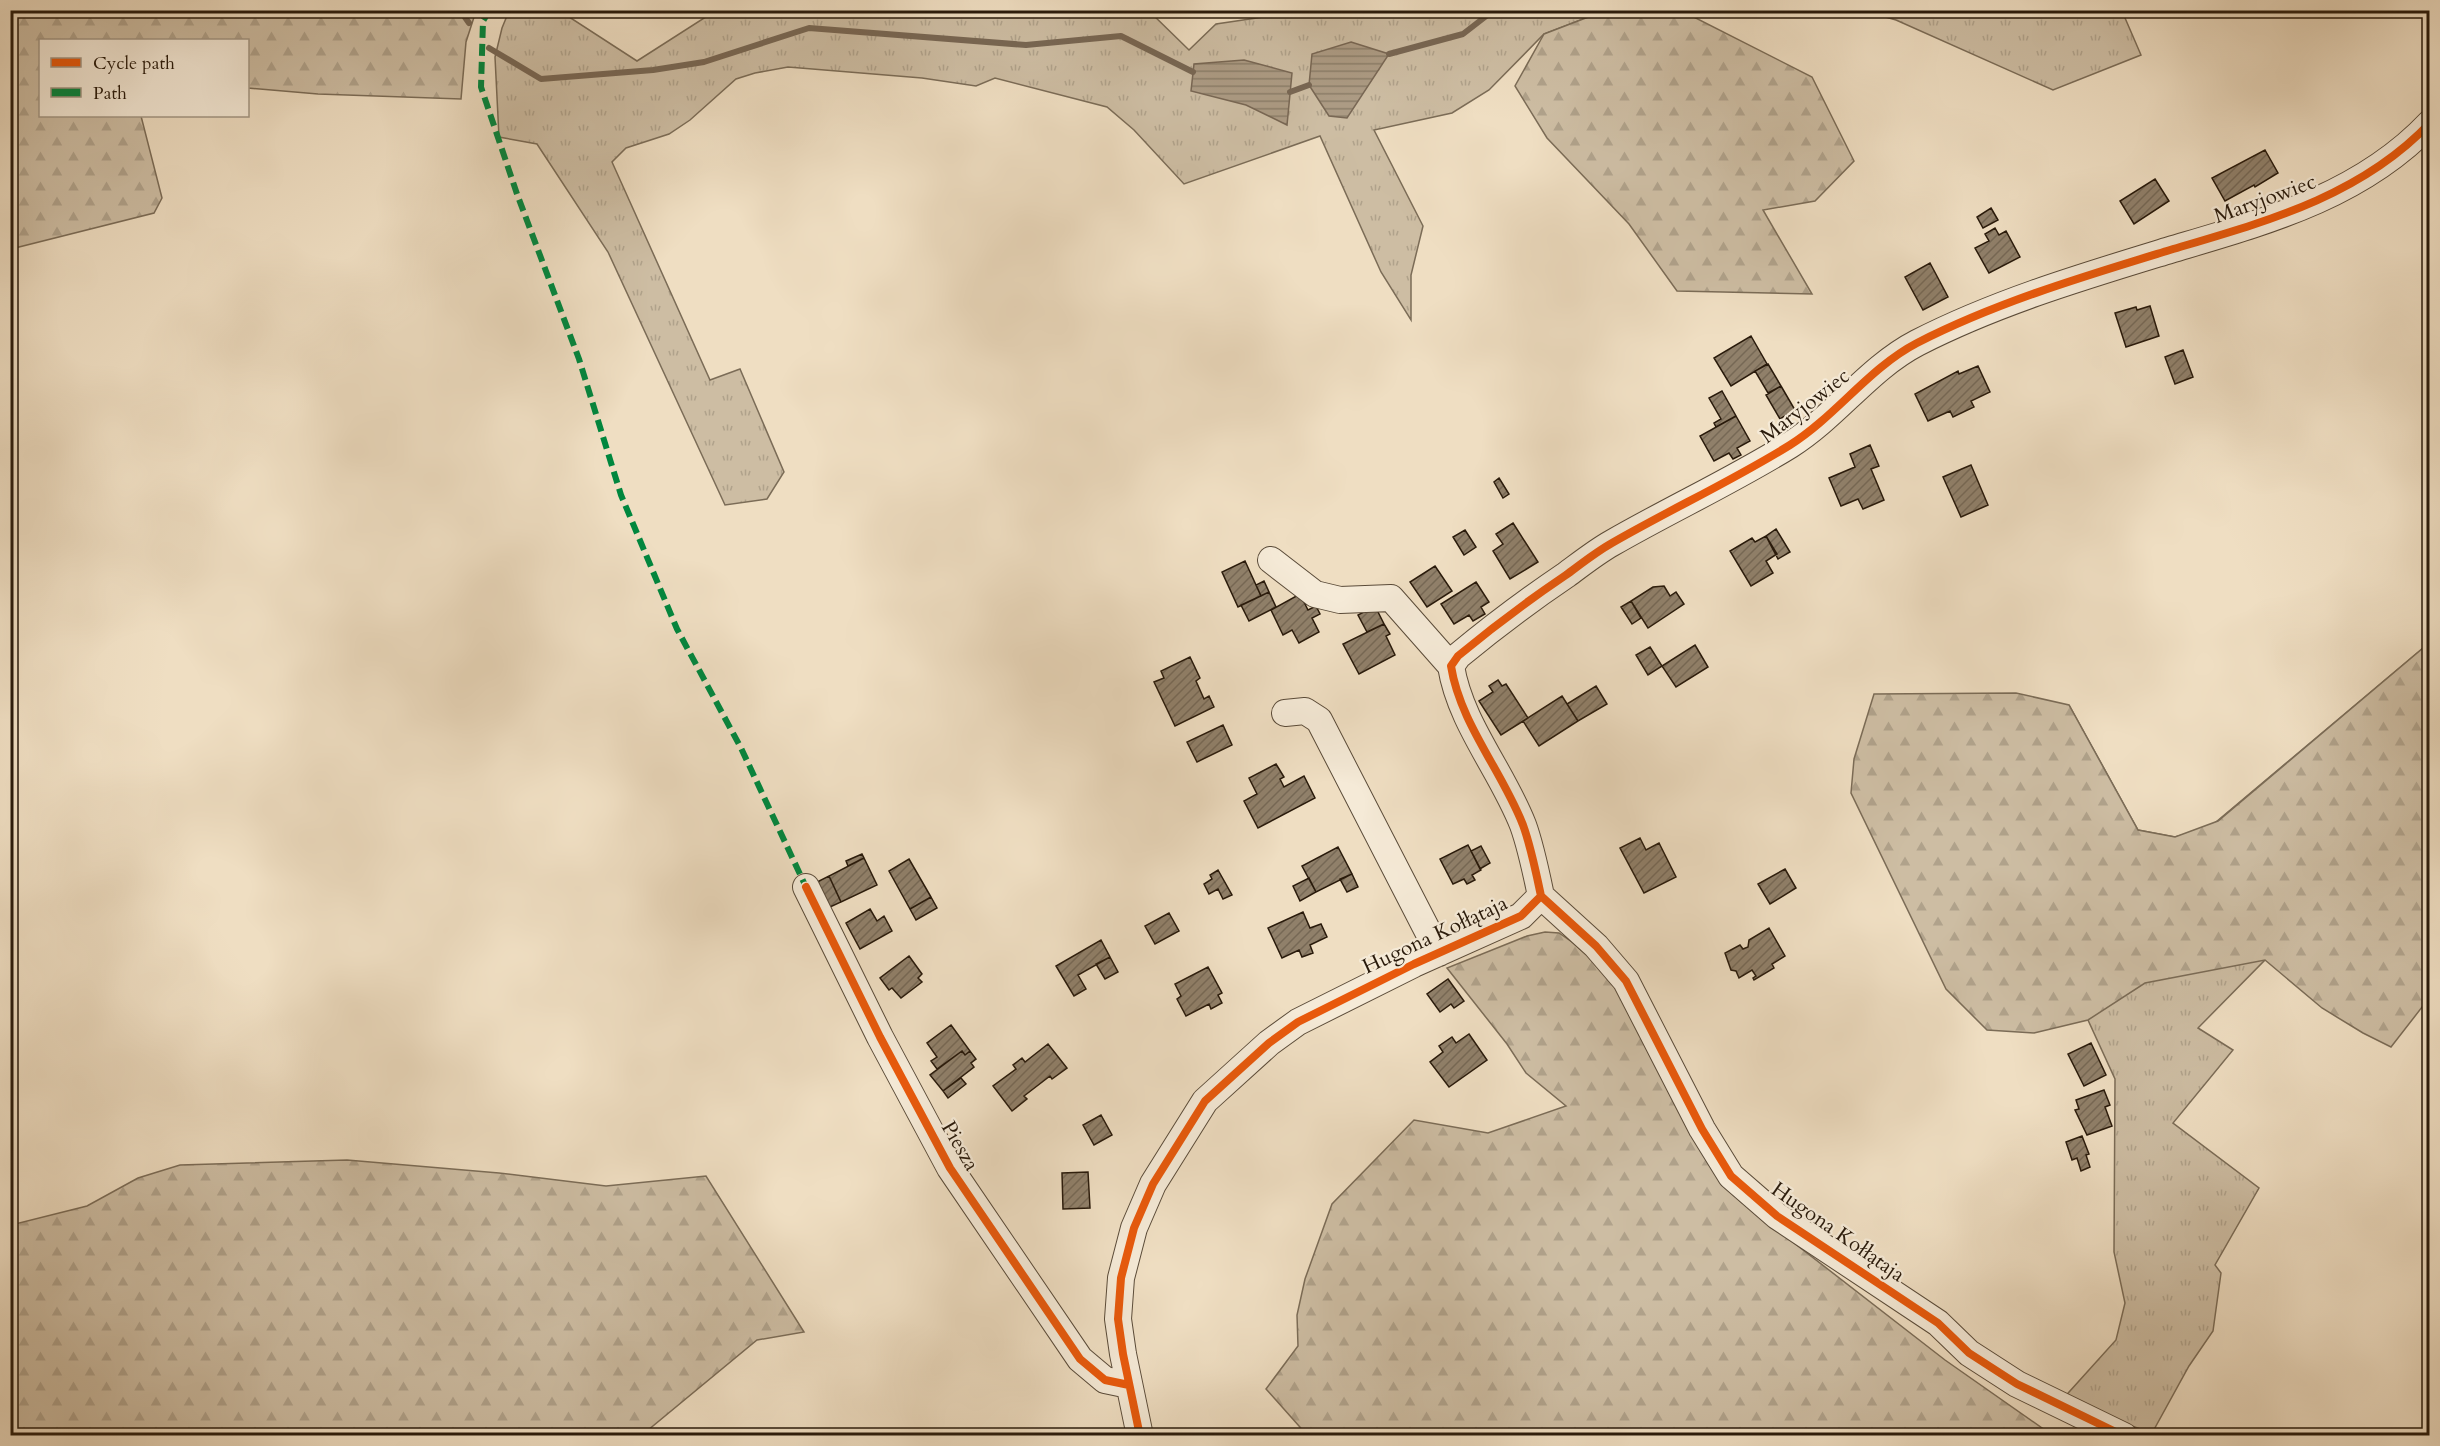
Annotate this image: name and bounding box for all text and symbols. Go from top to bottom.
legend [39,39,249,117]
text: Cycle path [93,51,175,76]
text: Path [93,81,127,106]
street label: Maryjowiec [2210,167,2320,231]
street label: Maryjowiec [1754,362,1856,450]
street label: Hugona Kołłątaja [1358,889,1512,981]
street label: Piesza [934,1116,986,1176]
street label: Hugona Kołłątaja [1765,1175,1911,1289]

